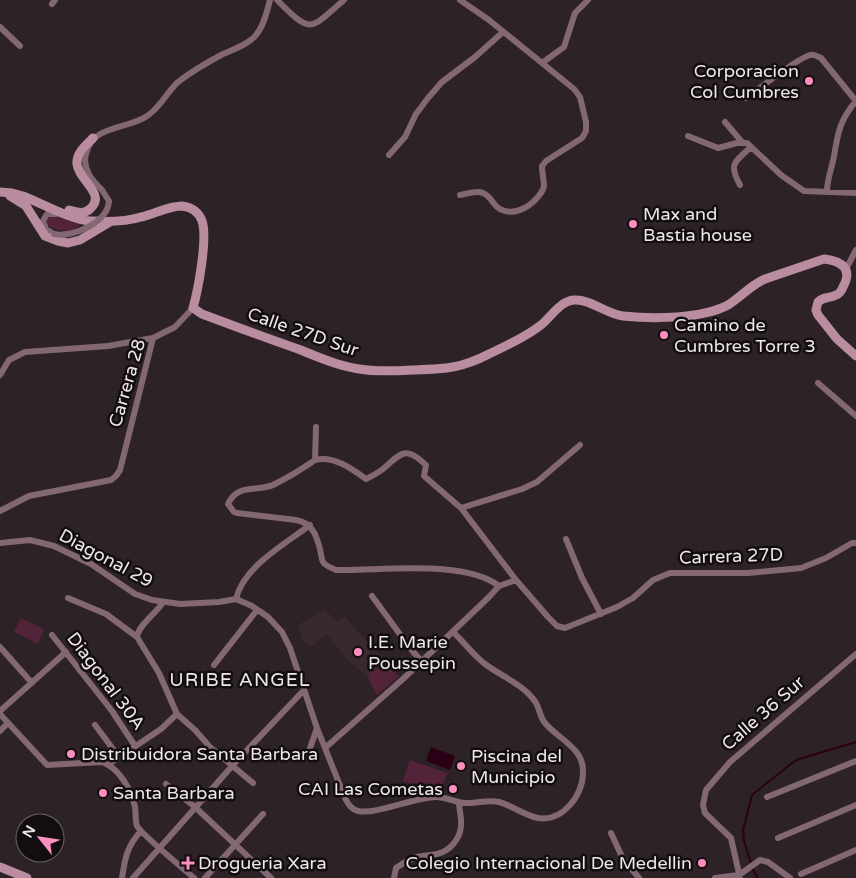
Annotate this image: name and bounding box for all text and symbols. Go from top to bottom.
place label: Corporacion Col Cumbres [690,60,799,103]
marker: Corporacion Col Cumbres [803,75,815,87]
place label: Max and Bastia house [643,203,752,246]
marker: Max and Bastia house [627,218,639,230]
street label: Calle 27D Sur [245,303,362,361]
place label: Camino de Cumbres Torre 3 [674,314,816,357]
marker: Camino de Cumbres Torre 3 [658,329,670,341]
street label: Carrera 28 [104,336,150,430]
street label: Diagonal 29 [55,524,157,592]
street label: Carrera 27D [679,543,783,569]
street label: Diagonal 30A [62,628,150,734]
place label: I.E. Marie Poussepin [368,631,456,674]
marker: I.E. Marie Poussepin [352,646,364,658]
district label: URIBE ANGEL [169,669,311,691]
street label: Calle 36 Sur [717,671,809,755]
place label: Distribuidora Santa Barbara [81,743,318,765]
place label: Piscina del Municipio [471,745,562,788]
marker: Distribuidora Santa Barbara [65,748,77,760]
marker: Piscina del Municipio [455,760,467,772]
place label: CAI Las Cometas [298,778,443,800]
place label: Santa Barbara [113,782,235,804]
marker: CAI Las Cometas [447,783,459,795]
marker: Santa Barbara [97,787,109,799]
north arrow [15,813,65,863]
text: N [19,823,39,841]
place label: Drogueria Xara [198,852,327,874]
place label: Colegio Internacional De Medellin [406,852,692,874]
marker: Drogueria Xara [182,857,194,869]
marker: Colegio Internacional De Medellin [696,857,708,869]

